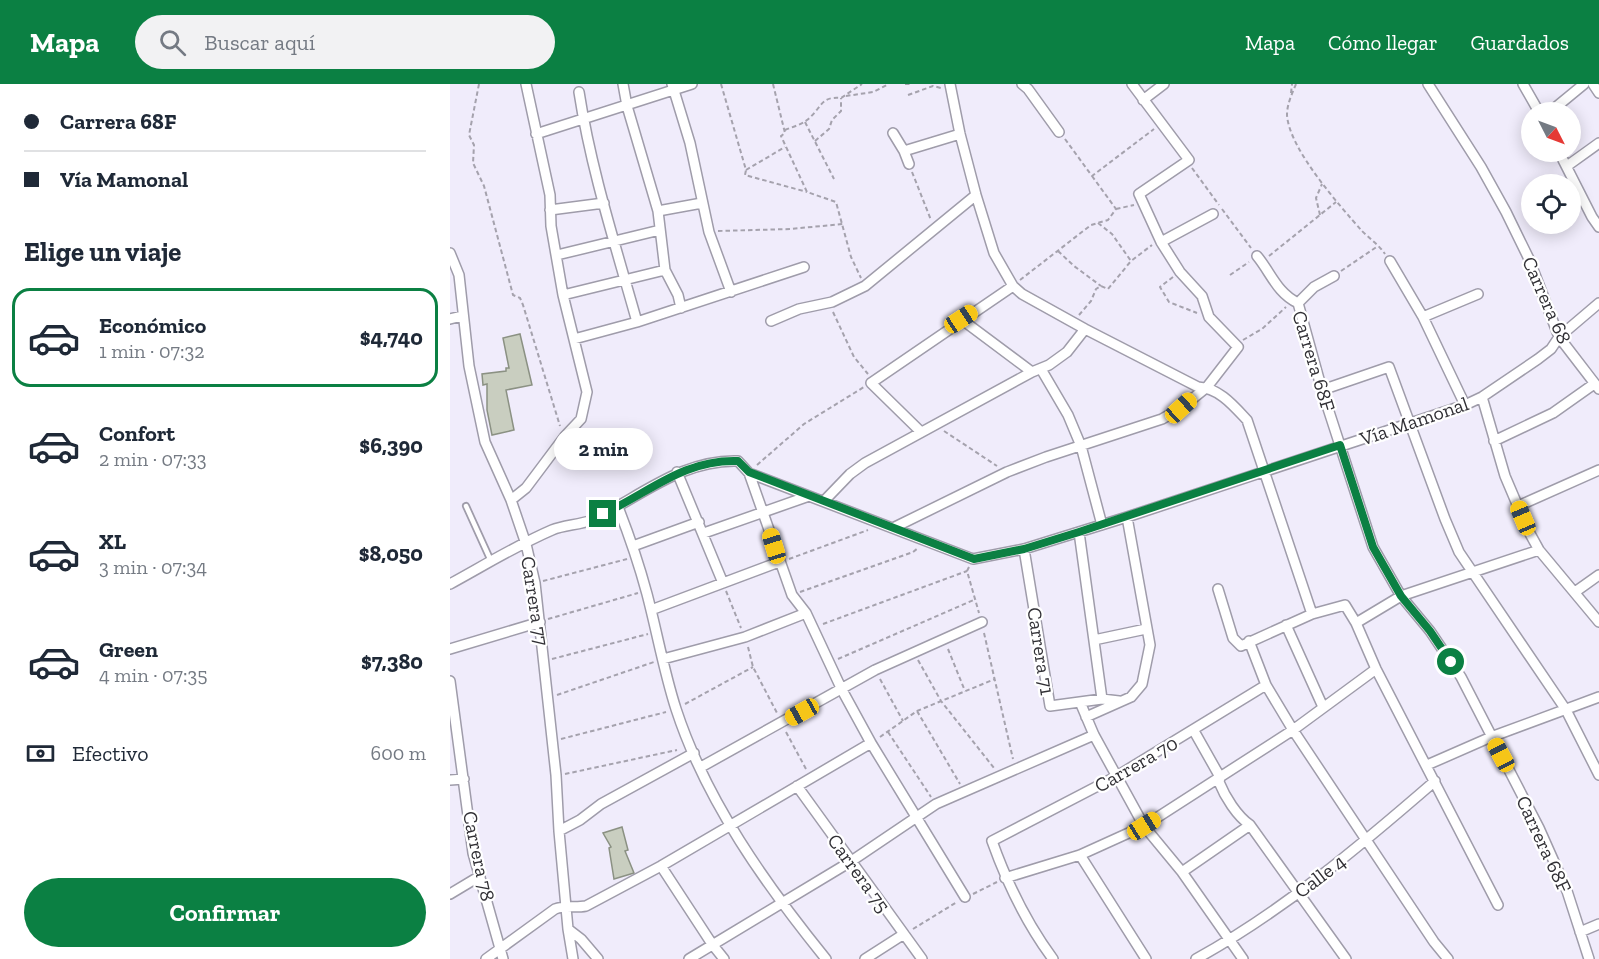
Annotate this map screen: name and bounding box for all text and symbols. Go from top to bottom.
search box [135,15,555,69]
text: Mapa [30,26,99,59]
icon: search [156,26,189,59]
text: Buscar aquí [204,29,315,56]
text: Mapa [1245,30,1295,55]
text: Cómo llegar [1328,30,1438,55]
text: Guardados [1471,30,1569,55]
north arrow [1521,102,1581,162]
map controls [1521,102,1581,234]
text: Carrera 68F [60,108,176,135]
text: Vía Mamonal [60,166,188,193]
button: locate [1521,174,1581,234]
text: Elige un viaje [24,236,181,268]
street label: Carrera 68 [1517,253,1577,347]
car [941,302,981,336]
street label: Carrera 68F [1287,308,1341,414]
icon: car [27,311,81,365]
text: Económico [99,312,206,339]
text: $4,740 [360,324,423,351]
text: 1 min · 07:32 [99,339,205,363]
car [1162,389,1200,427]
street label: Vía Mamonal [1356,391,1472,451]
icon: car [27,419,81,473]
text: Confort [99,420,175,447]
callout: 2 min [554,427,652,469]
text: $6,390 [359,432,423,459]
text: 2 min [579,437,628,461]
text: 2 min · 07:33 [99,447,207,471]
car [1508,498,1538,538]
route end [589,500,616,527]
car [760,526,788,566]
icon: car [27,527,81,581]
text: XL [99,528,126,555]
text: $8,050 [359,540,423,567]
text: 3 min · 07:34 [99,555,207,579]
street label: Carrera 77 [516,555,554,648]
street label: Carrera 71 [1022,605,1060,697]
icon: car [27,635,81,689]
text: Green [99,636,158,663]
text: $7,380 [361,648,423,675]
route start [1437,648,1464,675]
text: 4 min · 07:35 [99,663,208,687]
car [782,695,822,729]
street label: Carrera 70 [1090,731,1182,797]
car [1485,735,1517,775]
icon: cash [24,737,57,770]
text: Efectivo [72,740,148,767]
text: 600 m [371,741,426,765]
street label: Carrera 68F [1511,792,1577,896]
street label: Carrera 78 [458,809,500,903]
car [1124,809,1164,843]
street label: Carrera 75 [823,829,895,917]
street label: Calle 4 [1290,849,1351,903]
button: Confirmar [24,878,426,947]

